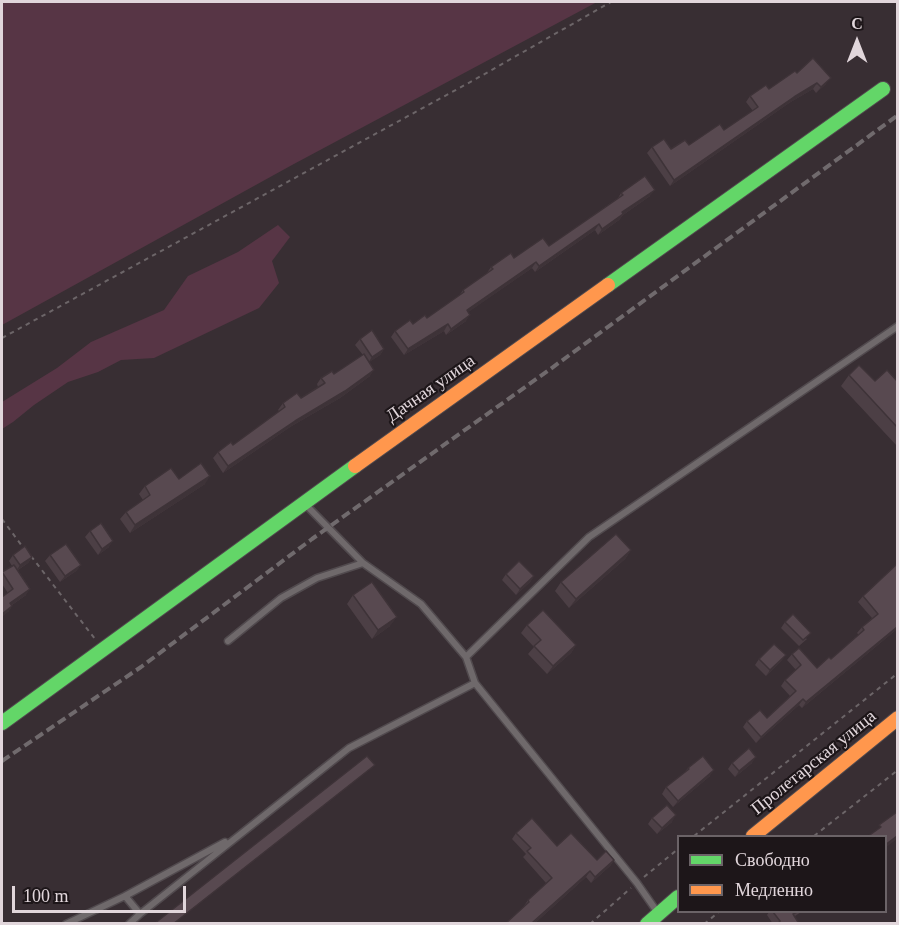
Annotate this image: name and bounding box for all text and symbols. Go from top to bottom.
north arrow [827,12,887,72]
text: С [851,15,863,32]
street label: Дачная улица [382,350,480,428]
street label: Пролетарская улица [747,706,881,820]
legend [677,835,887,913]
text: Свободно [735,850,810,870]
scale bar [15,874,189,912]
text: Медленно [735,880,813,900]
text: 100 m [23,886,69,906]

